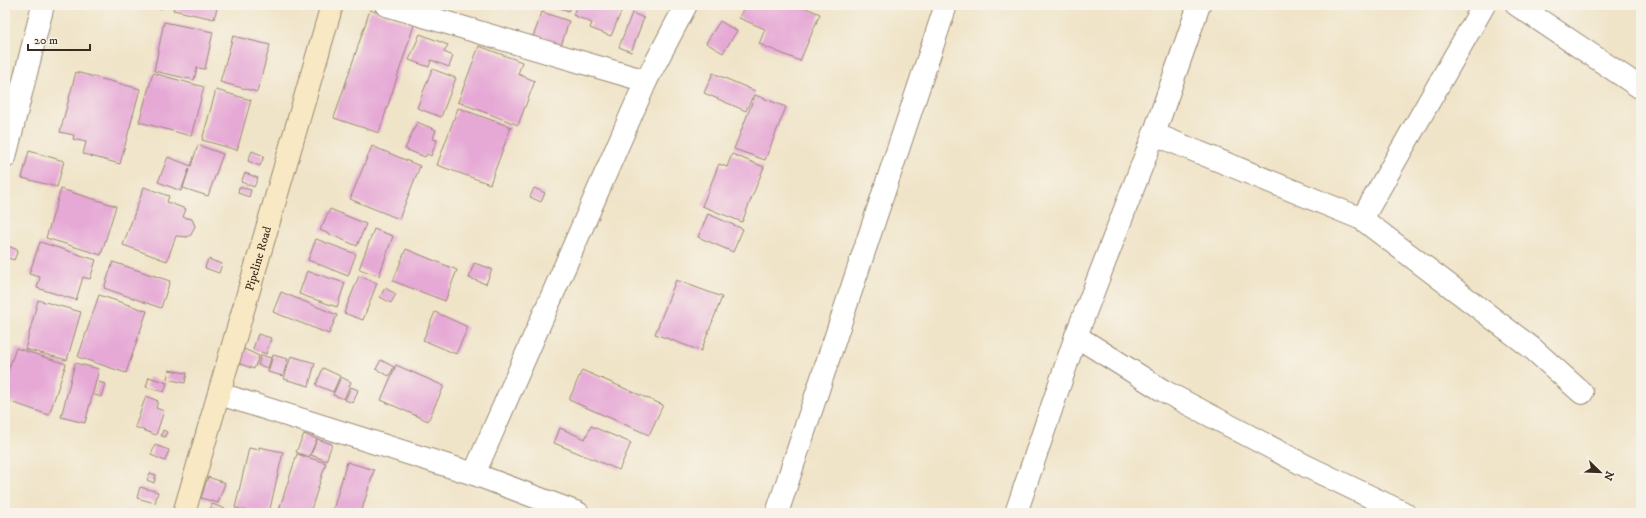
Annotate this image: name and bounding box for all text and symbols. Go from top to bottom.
scale bar [28,26,90,52]
text: 20 m [34,33,58,48]
street label: Pipeline Road [242,225,275,293]
north arrow [1580,452,1620,492]
text: N [1600,469,1616,482]

